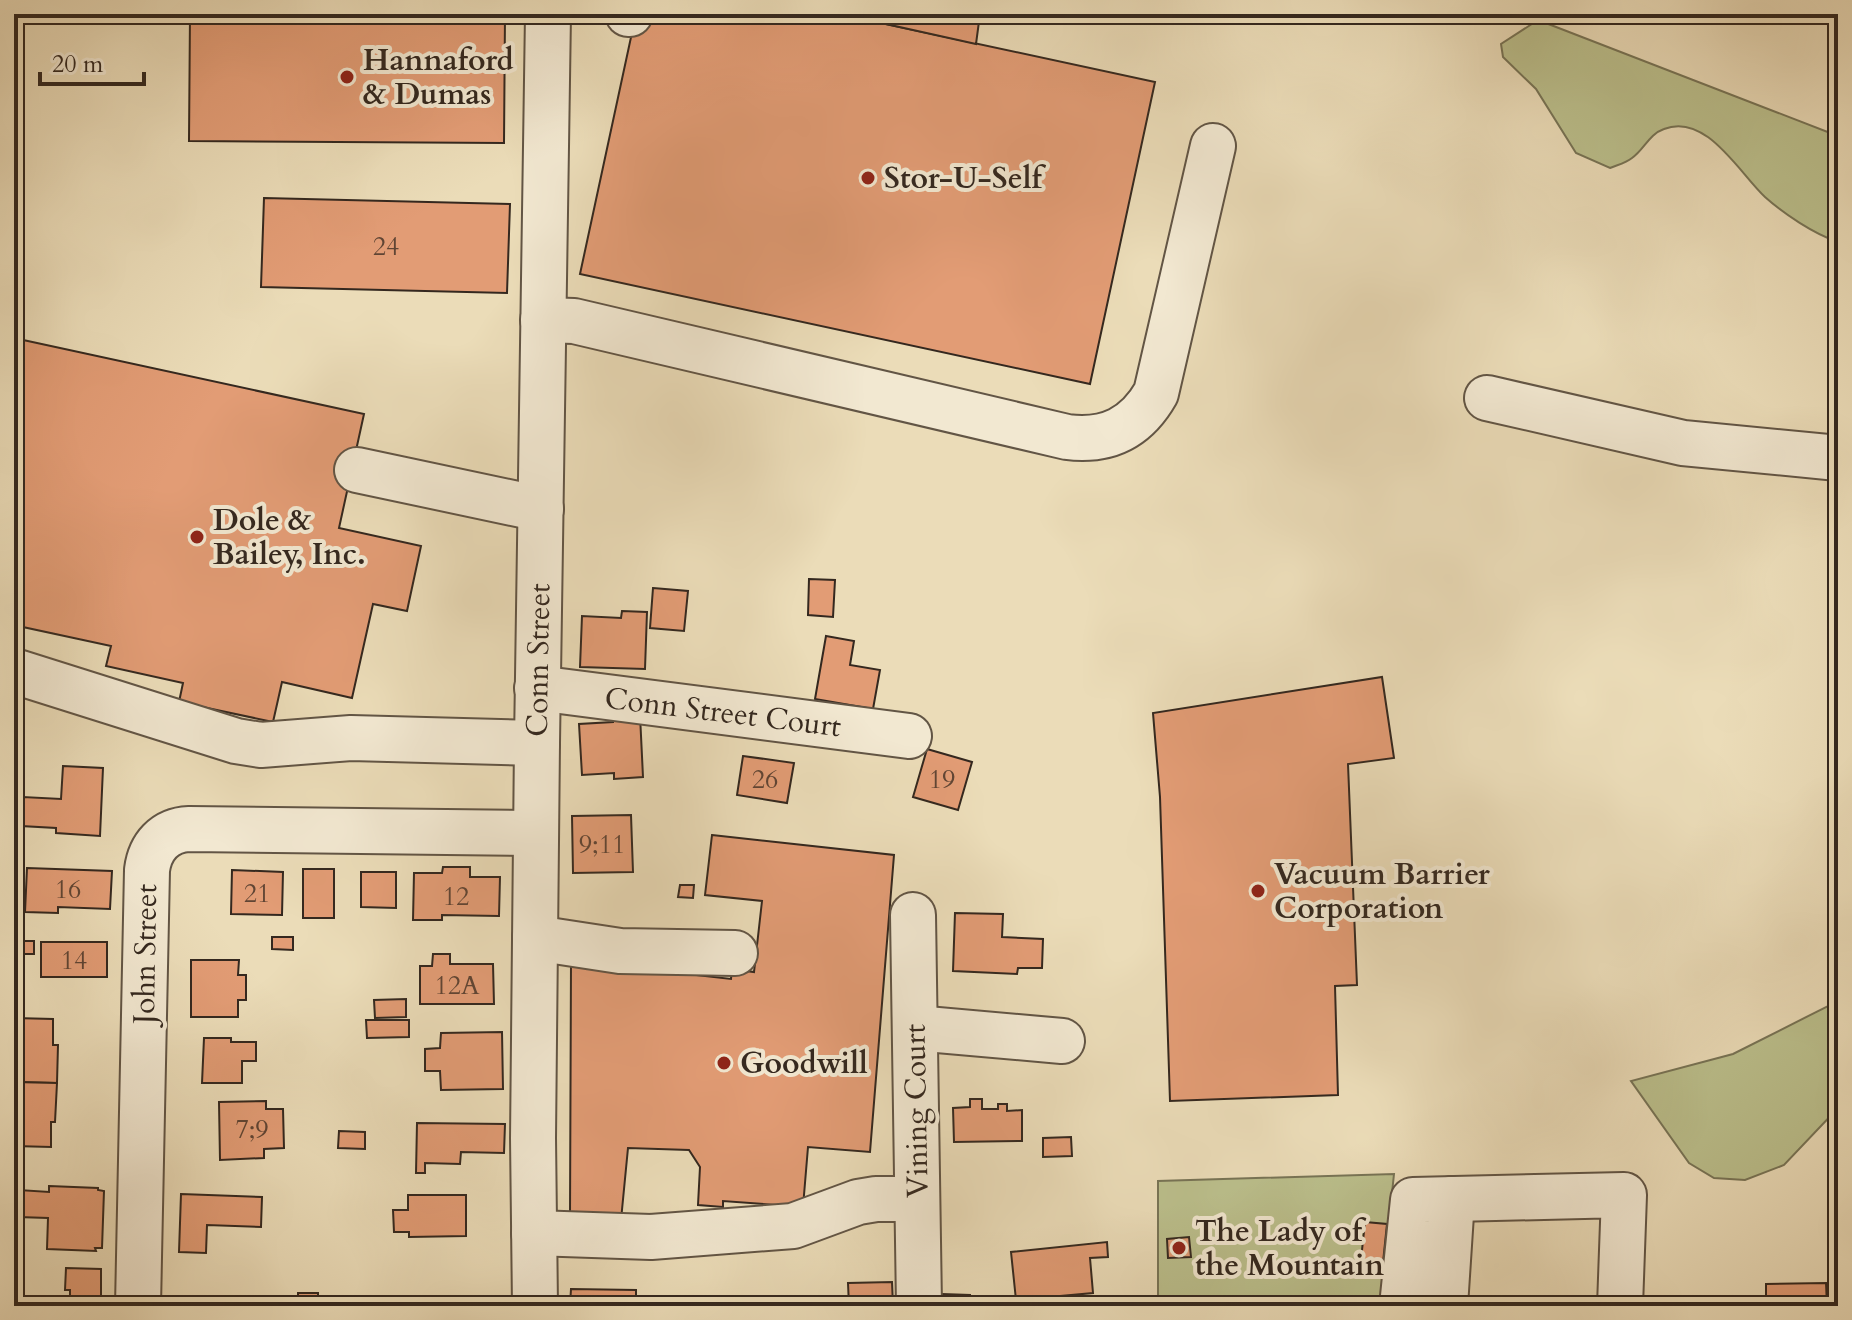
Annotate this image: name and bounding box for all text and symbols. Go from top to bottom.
scale bar [40,36,144,86]
place label: Hannaford & Dumas [363,40,513,115]
text: 20 m [52,48,104,81]
marker: Hannaford & Dumas [338,68,356,86]
place label: Stor-U-Self [884,158,1046,199]
marker: Stor-U-Self [859,169,877,187]
house number: 24 [373,229,399,264]
place label: Dole & Bailey, Inc. [213,500,366,575]
marker: Dole & Bailey, Inc. [188,528,206,546]
street label: Conn Street [517,582,560,737]
street label: Conn Street Court [603,678,844,747]
house number: 26 [752,762,778,797]
house number: 19 [929,762,955,797]
house number: 9;11 [579,827,625,862]
place label: Vacuum Barrier Corporation [1274,854,1491,929]
house number: 16 [55,872,81,907]
house number: 21 [244,876,270,911]
house number: 12 [443,879,469,914]
marker: Vacuum Barrier Corporation [1249,882,1267,900]
street label: John Street [124,883,167,1028]
house number: 14 [61,943,87,978]
house number: 12A [434,968,480,1003]
street label: Vining Court [894,1023,939,1198]
place label: Goodwill [740,1043,868,1084]
marker: Goodwill [715,1054,733,1072]
house number: 7;9 [235,1112,269,1147]
place label: The Lady of the Mountain [1195,1211,1384,1286]
marker: The Lady of the Mountain [1170,1239,1188,1257]

